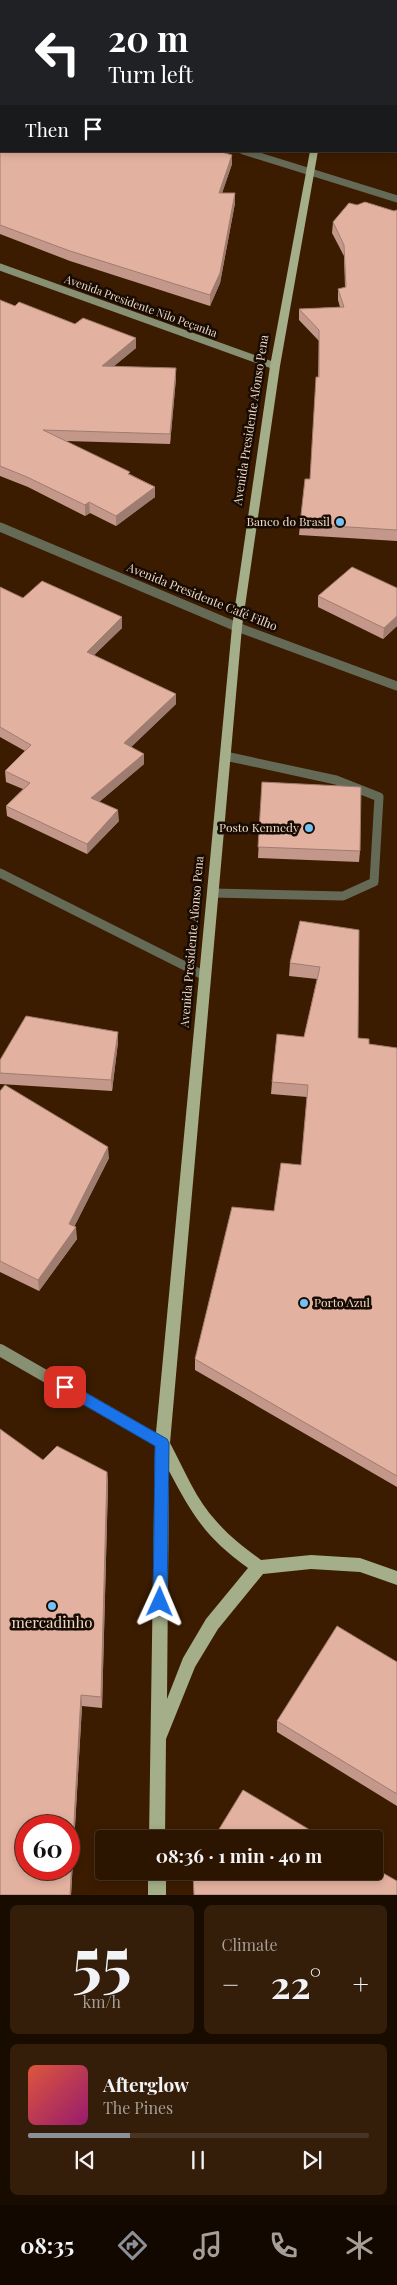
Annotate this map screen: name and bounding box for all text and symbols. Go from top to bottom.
text: 20 m [108,14,189,61]
icon: left [25,20,90,85]
text: Turn left [108,59,193,89]
icon: arrive [79,115,107,143]
text: Then [25,116,69,142]
street label: Avenida Presidente Nilo Peçanha [62,271,220,340]
street label: Avenida Presidente Afonso Pena [228,334,271,507]
place label: Banco do Brasil [246,513,331,529]
marker: Banco do Brasil [334,516,346,528]
street label: Avenida Presidente Café Filho [124,558,280,634]
place label: Posto Kennedy [219,819,299,835]
marker: Posto Kennedy [303,822,315,834]
street label: Avenida Presidente Afonso Pena [175,855,206,1029]
place label: Porto Azul [314,1294,370,1310]
marker: Porto Azul [298,1297,310,1309]
pin [44,1366,86,1408]
icon: arrive [51,1373,79,1401]
position arrow [133,1575,185,1627]
marker: mercadinho [46,1600,58,1612]
place label: mercadinho [11,1612,93,1632]
speed limit sign: 60 [15,1815,80,1880]
text: 08:36 · 1 min · 40 m [156,1842,322,1868]
text: 55 [72,1915,132,2001]
text: Climate [222,1934,278,1955]
text: 22° [271,1958,321,2009]
text: − [222,1965,240,2002]
text: + [353,1965,369,2002]
text: km/h [83,1991,121,2012]
text: Afterglow [103,2071,189,2097]
text: The Pines [103,2097,173,2118]
icon: previous [71,2146,99,2174]
icon: pause [184,2146,212,2174]
icon: next [298,2146,326,2174]
icon: directions [115,2228,150,2263]
icon: music [190,2228,225,2263]
icon: phone [266,2228,301,2263]
icon: climate [342,2228,377,2263]
text: 08:35 [20,2230,74,2260]

